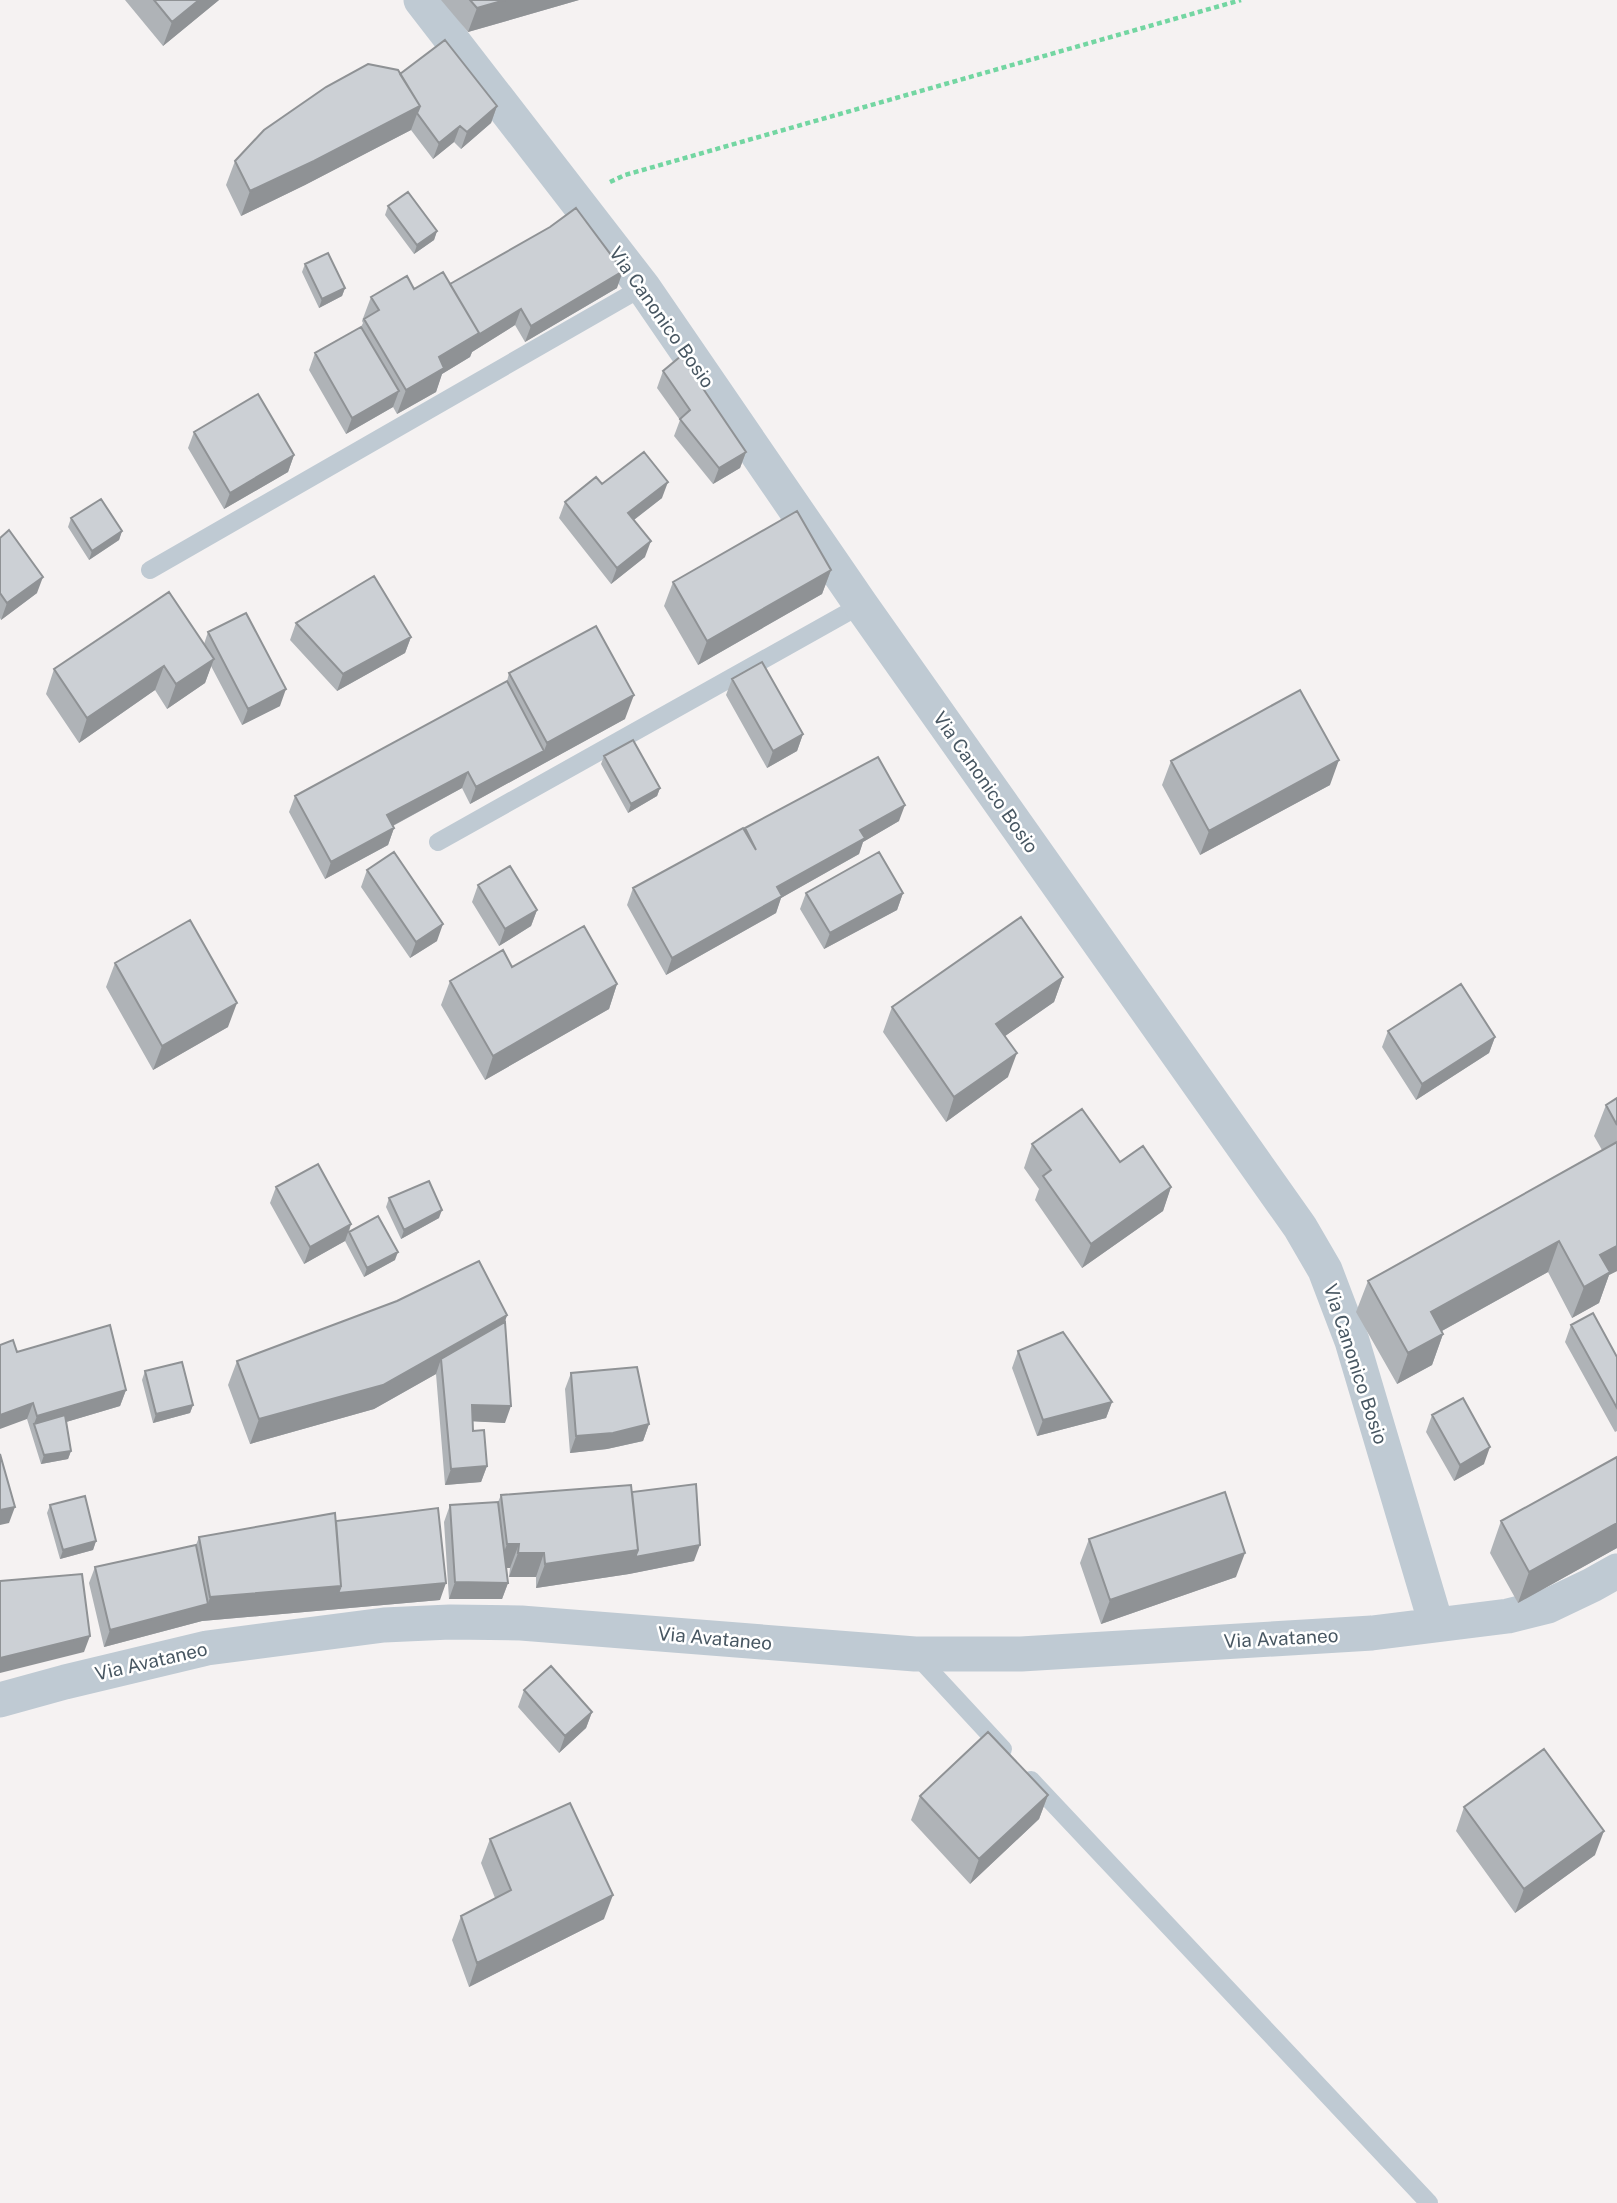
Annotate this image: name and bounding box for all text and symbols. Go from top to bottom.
street label: Via Canonico Bosio [605,242,719,392]
street label: Via Canonico Bosio [929,707,1043,857]
street label: Via Canonico Bosio [1320,1281,1392,1447]
street label: Via Avataneo [657,1622,773,1654]
street label: Via Avataneo [1223,1624,1339,1652]
street label: Via Avataneo [93,1637,209,1685]

